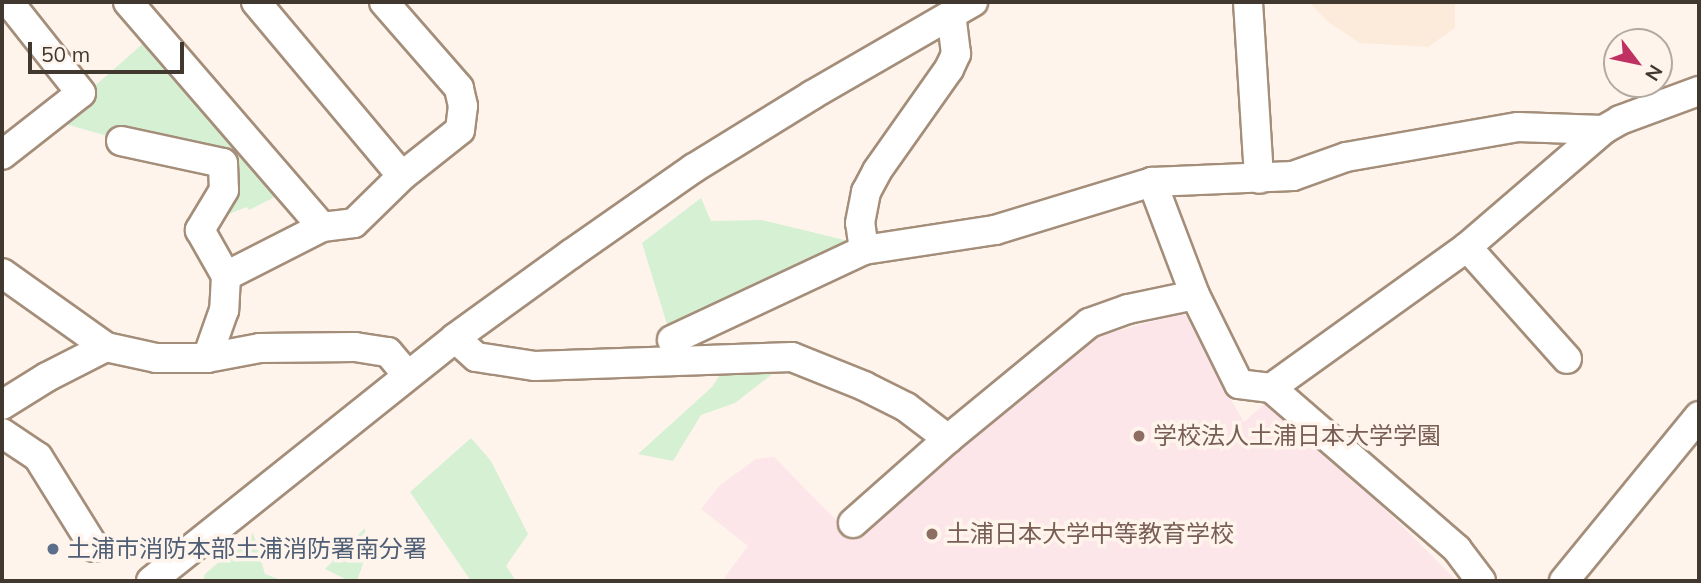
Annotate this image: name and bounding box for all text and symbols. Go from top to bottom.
scale bar [32,28,187,72]
north arrow [1603,28,1673,98]
text: 50 m [41,41,90,67]
text: N [1640,61,1668,86]
place label: 学校法人土浦日本大学学園 [1153,422,1441,450]
marker: 学校法人土浦日本大学学園 [1131,428,1147,444]
place label: 土浦日本大学中等教育学校 [946,520,1234,548]
marker: 土浦日本大学中等教育学校 [924,526,940,542]
place label: 土浦市消防本部土浦消防署南分署 [67,535,427,563]
marker: 土浦市消防本部土浦消防署南分署 [45,541,61,557]

